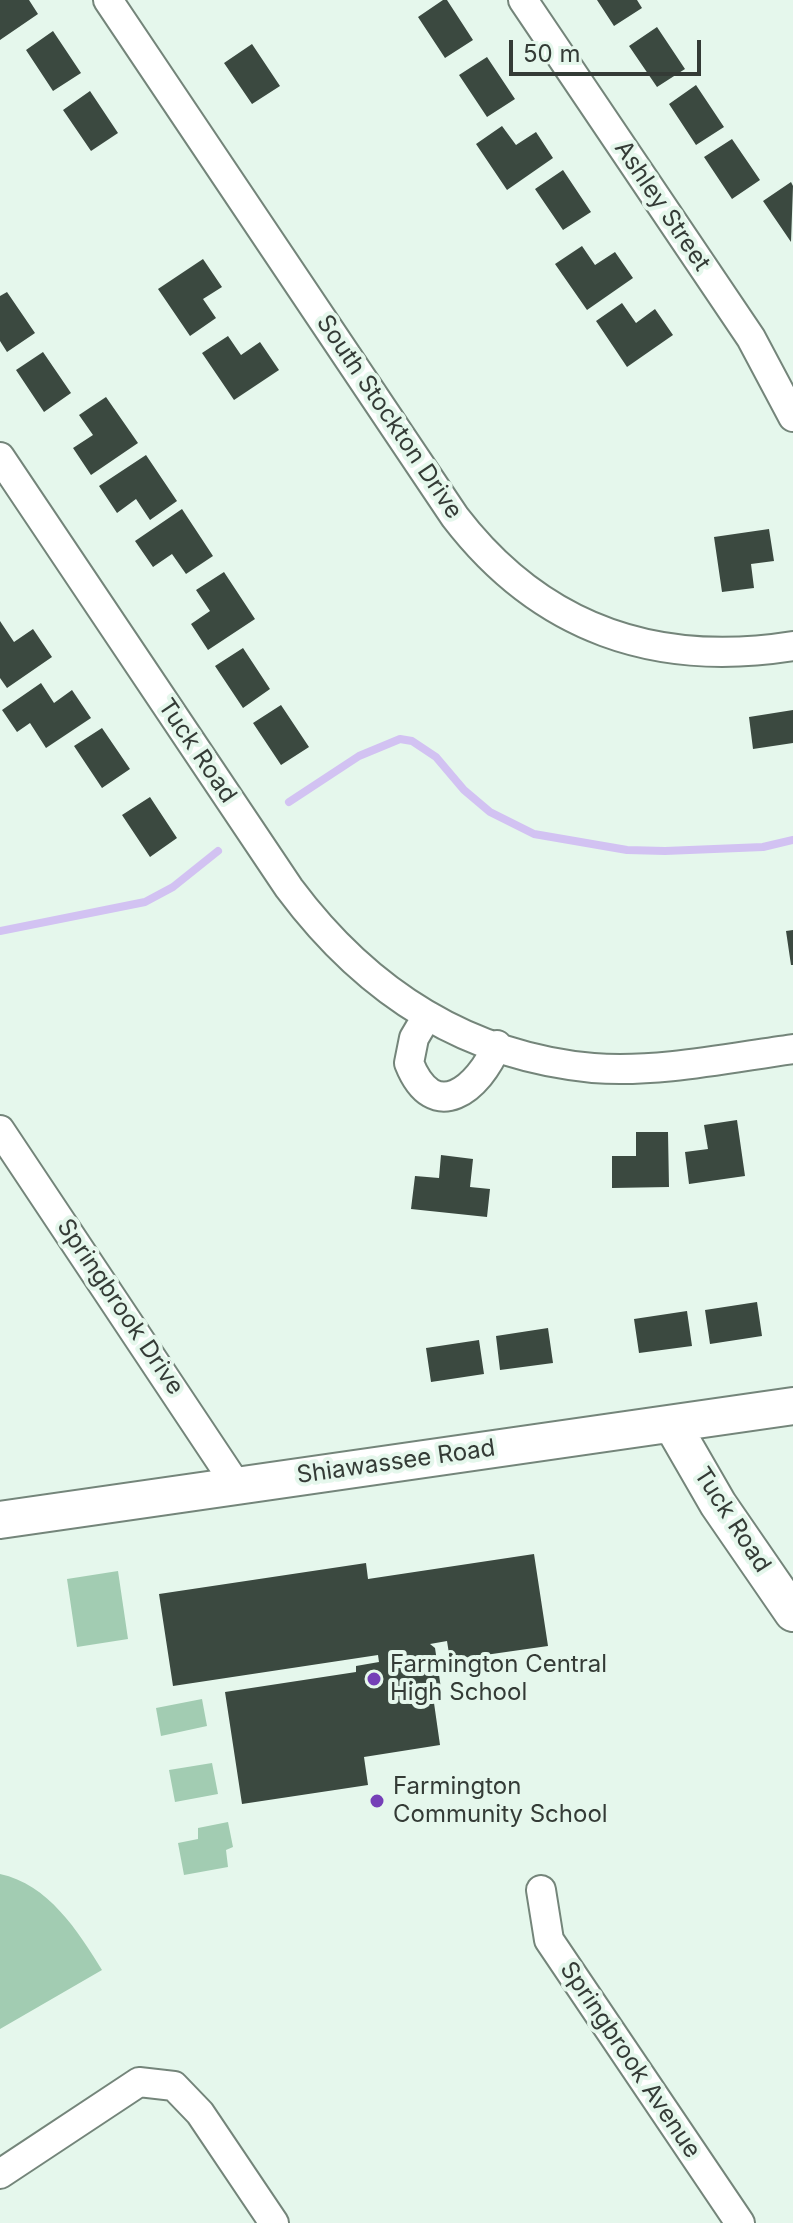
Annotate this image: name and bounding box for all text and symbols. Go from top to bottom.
scale bar [513,24,705,74]
text: 50 m [523,39,581,68]
street label: Ashley Street [608,135,716,277]
street label: South Stockton Drive [310,310,468,524]
street label: Tuck Road [152,693,242,809]
street label: Springbrook Drive [51,1214,189,1400]
street label: Shiawassee Road [295,1434,497,1490]
street label: Tuck Road [687,1462,777,1578]
place label: Farmington Central High School [390,1651,607,1707]
marker: Farmington Central High School [365,1670,383,1688]
place label: Farmington Community School [393,1773,608,1829]
marker: Farmington Community School [368,1792,386,1810]
street label: Springbrook Avenue [554,1956,706,2164]

